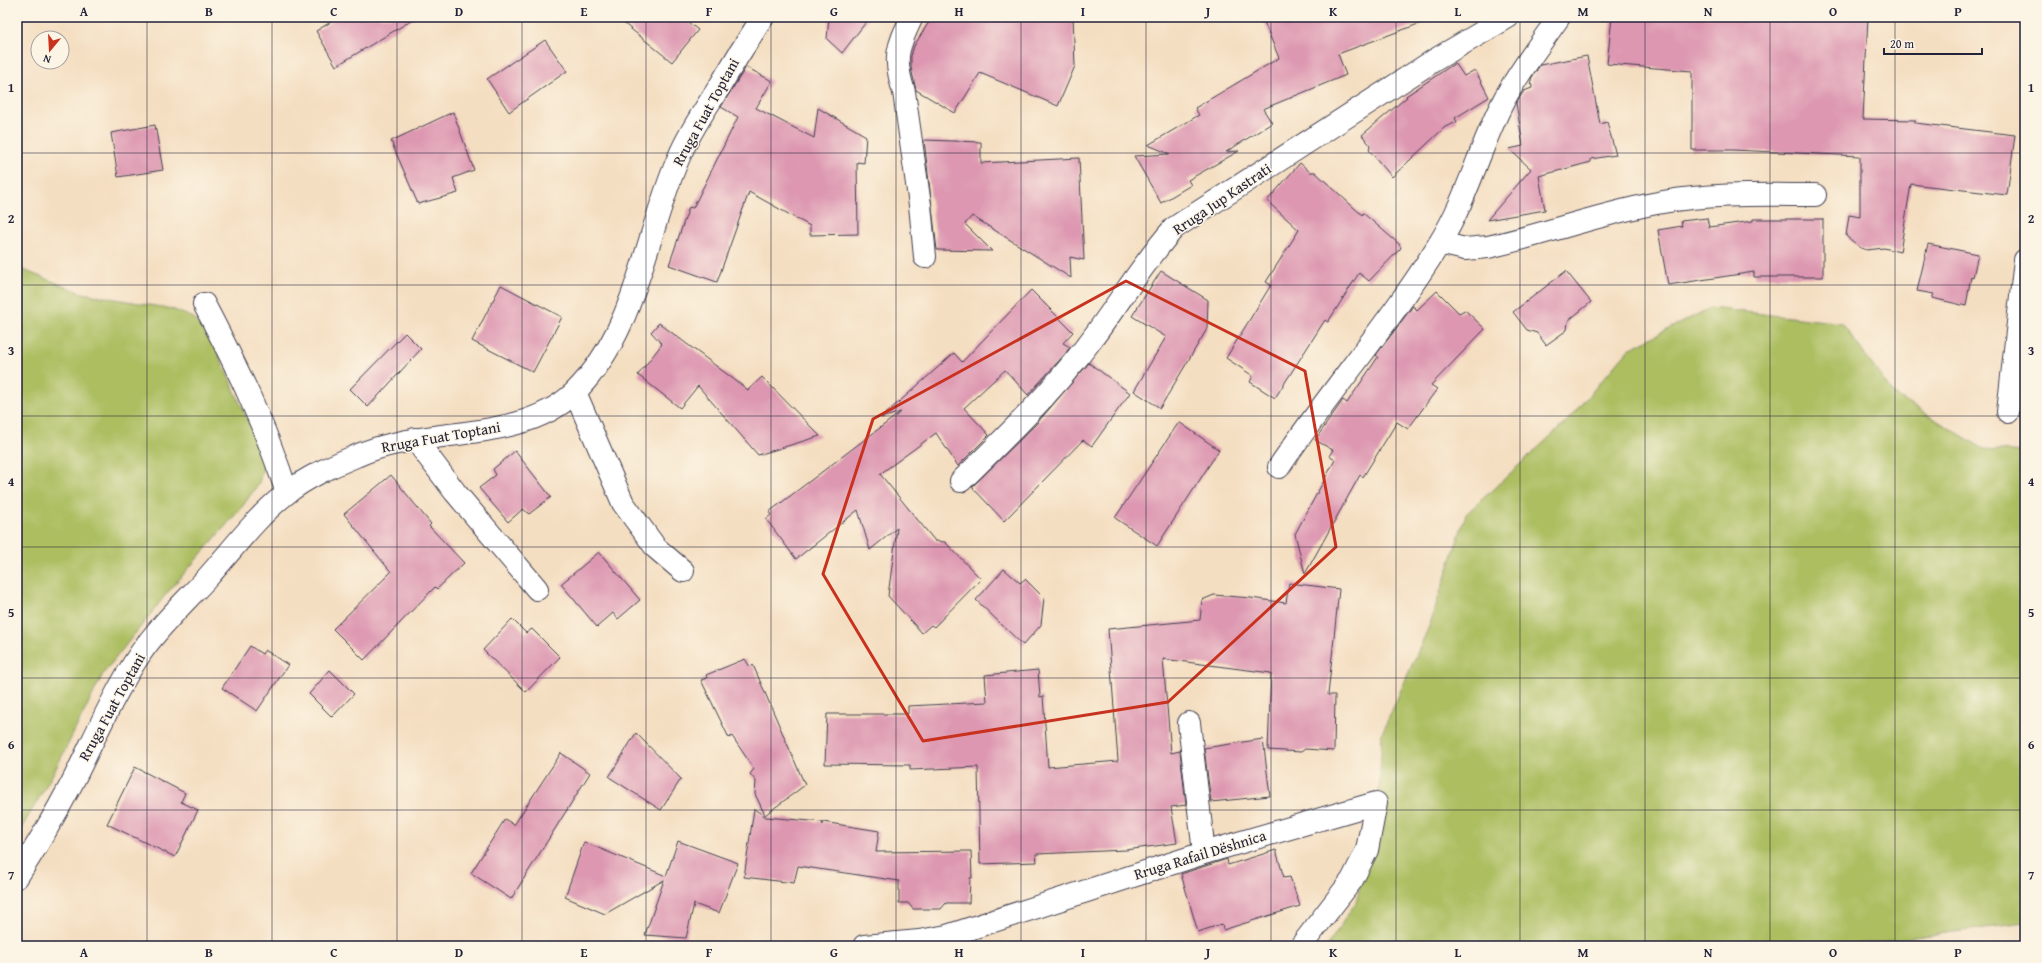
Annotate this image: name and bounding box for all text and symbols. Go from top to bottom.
text: A [80,2,89,21]
text: B [205,2,213,21]
text: C [330,2,338,21]
text: D [455,2,463,21]
text: E [581,2,588,21]
text: F [706,2,713,21]
text: G [830,2,838,21]
text: H [954,2,964,21]
text: I [1081,2,1085,21]
text: J [1204,2,1211,21]
text: K [1329,2,1338,21]
text: L [1455,2,1462,21]
text: M [1577,2,1589,21]
text: N [1704,2,1713,21]
text: O [1829,2,1837,21]
text: P [1954,2,1962,21]
north arrow [30,30,70,70]
scale bar [1884,30,1982,56]
text: 20 m [1890,35,1914,52]
text: N [40,51,53,68]
street label: Rruga Fuat Toptani [667,54,744,170]
text: 1 [8,78,14,97]
text: 1 [2028,78,2034,97]
street label: Rruga Jup Kastrati [1168,158,1275,239]
text: 2 [8,209,15,228]
text: 2 [2028,209,2035,228]
text: 3 [8,341,14,360]
text: 3 [2028,341,2034,360]
street label: Rruga Fuat Toptani [380,416,502,457]
text: 4 [8,472,15,491]
text: 4 [2028,472,2035,491]
text: 5 [8,603,15,622]
text: 5 [2028,603,2035,622]
street label: Rruga Fuat Toptani [73,649,150,765]
text: 6 [8,735,15,754]
text: 6 [2028,735,2035,754]
street label: Rruga Rafail Dëshnica [1131,824,1268,885]
text: 7 [8,866,15,885]
text: 7 [2028,866,2035,885]
text: A [80,943,89,962]
text: B [205,943,213,962]
text: C [330,943,338,962]
text: D [455,943,463,962]
text: E [581,943,588,962]
text: F [706,943,713,962]
text: G [830,943,838,962]
text: H [954,943,964,962]
text: I [1081,943,1085,962]
text: J [1204,943,1211,962]
text: K [1329,943,1338,962]
text: L [1455,943,1462,962]
text: M [1577,943,1589,962]
text: N [1704,943,1713,962]
text: O [1829,943,1837,962]
text: P [1954,943,1962,962]

